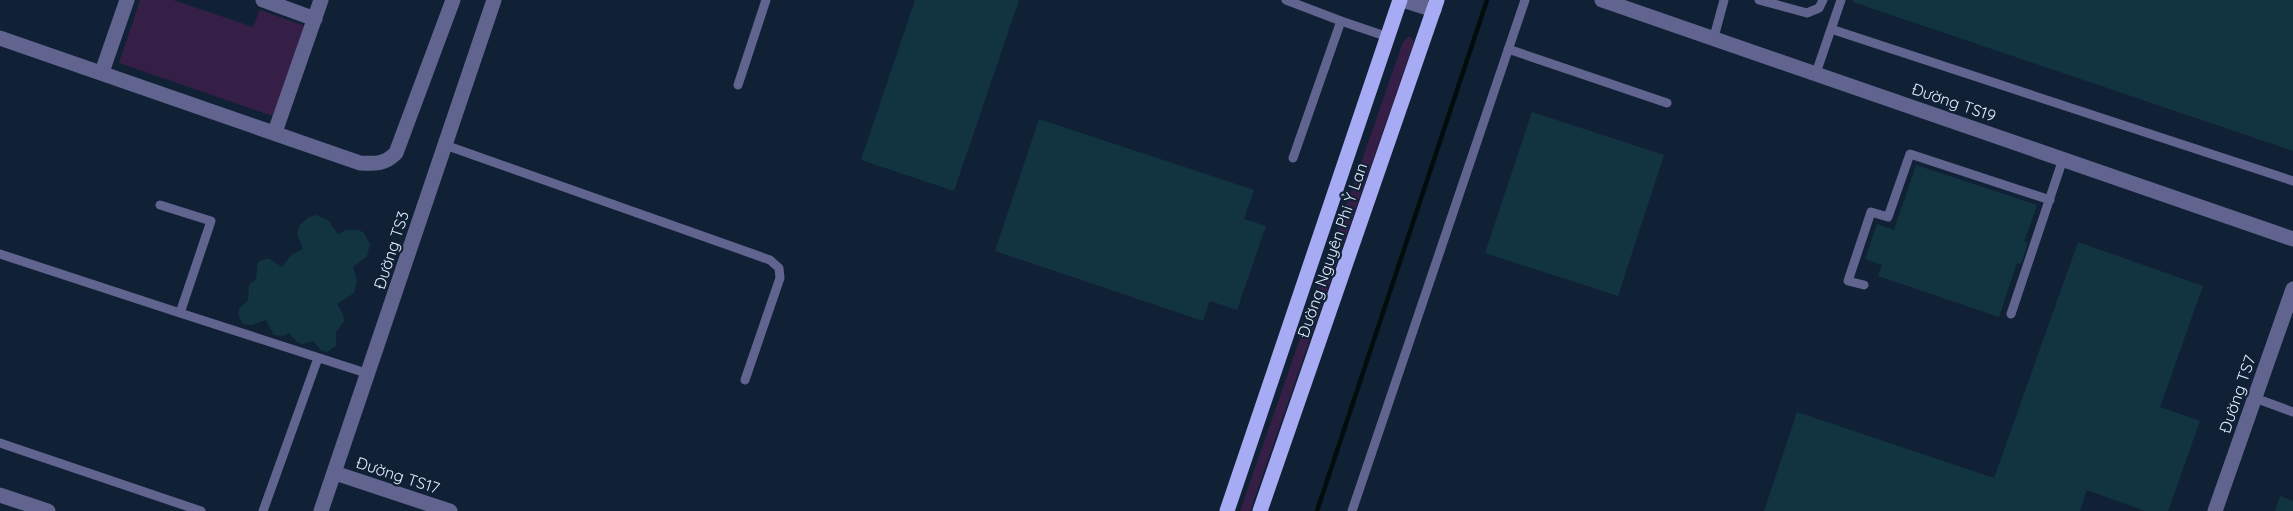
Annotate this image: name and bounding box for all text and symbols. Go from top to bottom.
street label: Đường TS19 [1909,78,1999,126]
street label: Đường Nguyên Phi Ỷ Lan [1293,160,1371,340]
street label: Đường TS3 [369,208,413,292]
street label: Đường TS7 [2214,353,2260,435]
street label: Đường TS17 [354,452,442,498]

